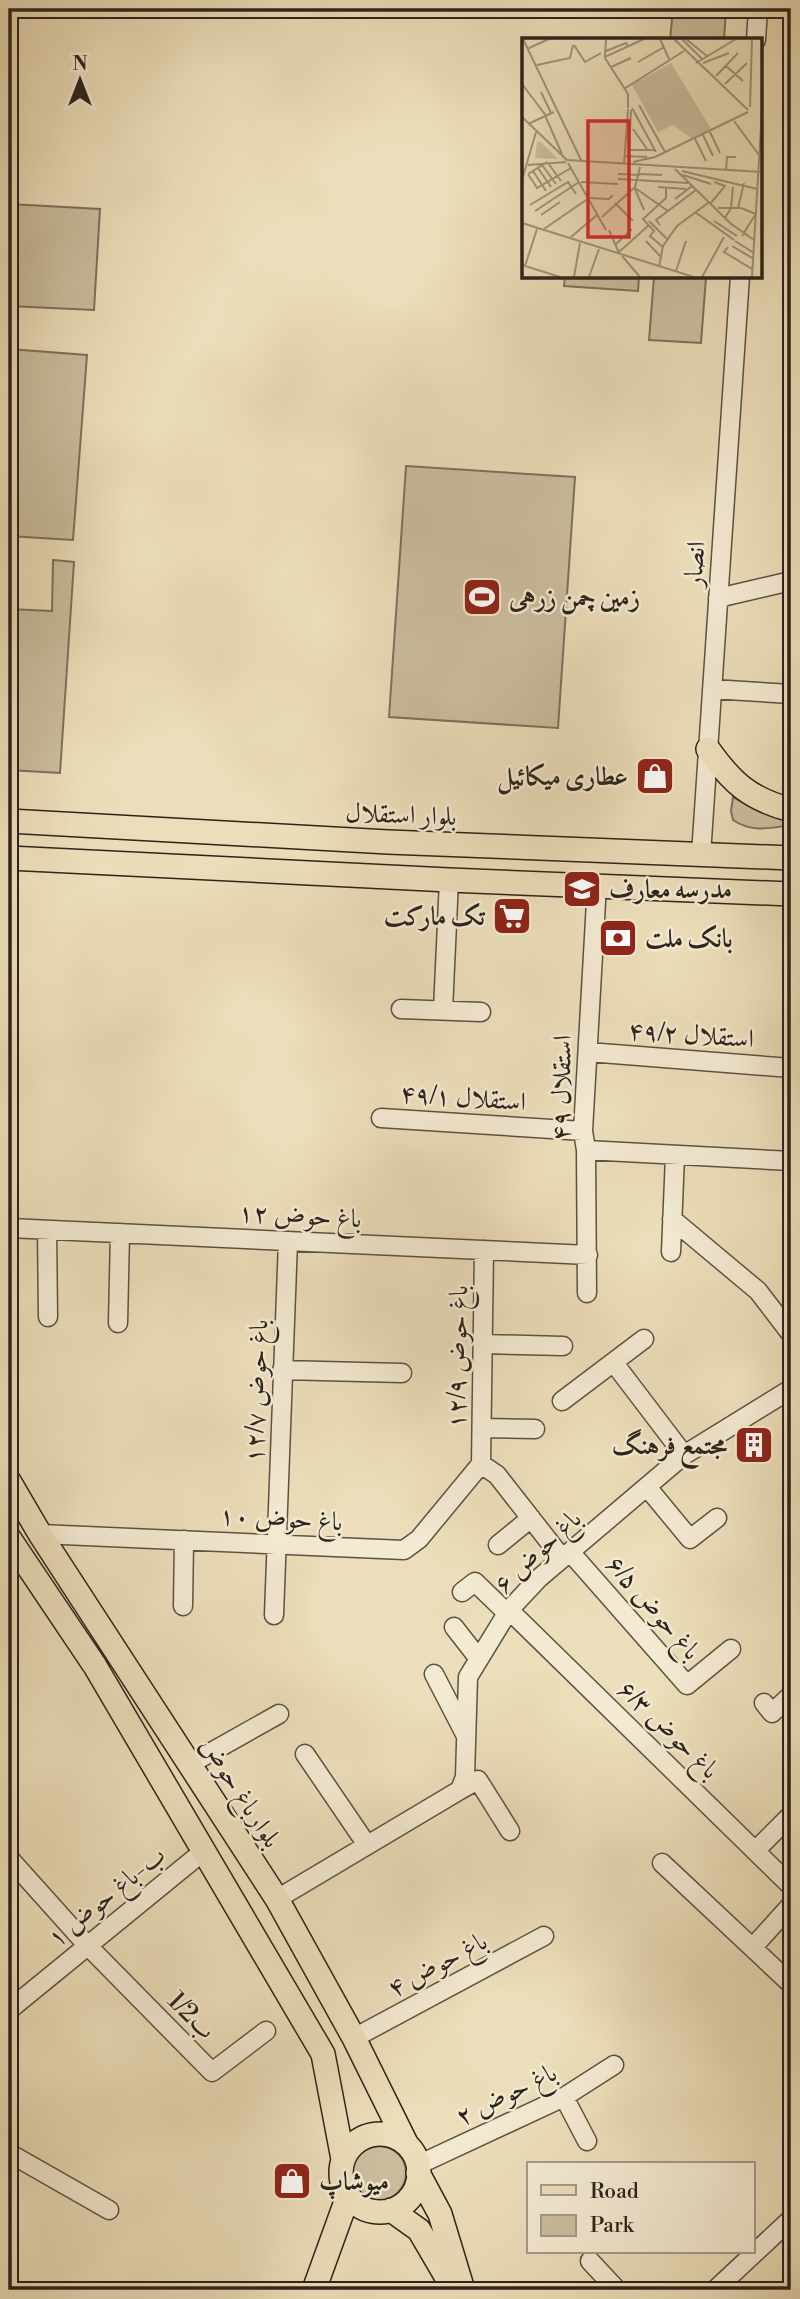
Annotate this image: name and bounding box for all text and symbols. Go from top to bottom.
inset map [522,38,762,278]
north arrow [46,46,116,116]
text: N [72,52,88,76]
street label: انصار [677,540,713,591]
sports icon: زمین چمن زرهی [461,576,503,618]
place label: زمین چمن زرهی [508,582,640,615]
shop icon: عطاری میکائیل [634,755,676,797]
place label: عطاری میکائیل [497,761,628,795]
street label: بلوار استقلال [345,797,457,833]
school or university icon: مدرسه معارف [561,868,603,910]
place label: مدرسه معارف [609,874,732,906]
supermarket icon: تک مارکت [491,895,533,937]
place label: تک مارکت [384,901,486,933]
bank icon: بانک ملت [597,917,639,959]
place label: بانک ملت [645,923,733,955]
street label: ۴۹/۲ استقلال [627,1015,755,1055]
street label: ۴۹ استقلال [545,1035,579,1141]
street label: ۴۹/۱ استقلال [399,1078,527,1118]
street label: ۱۲ باغ حوض [237,1197,362,1240]
street label: ۱۲/۹ باغ حوض [441,1285,480,1429]
street label: ۱۲/۷ باغ حوض [239,1319,280,1464]
building icon: مجتمع فرهنگ [733,1424,775,1466]
place label: مجتمع فرهنگ [612,1428,728,1469]
street label: ۱۰ باغ حوض [218,1500,343,1543]
street label: ۶ باغ حوض [487,1503,592,1604]
street label: ۶/۵ باغ حوض [595,1549,707,1670]
street label: ۶/۳ باغ حوض [607,1674,726,1789]
street label: بلوارباغ حوض [188,1731,288,1857]
street label: ۱ ب-باغ حوض [41,1839,175,1958]
street label: ۴ باغ حوض [382,1925,495,2009]
street label: 1/2ب [161,1985,222,2046]
street label: ۲ باغ حوض [451,2057,564,2138]
shop icon: میوشاپ [271,2160,313,2202]
legend [527,2162,754,2254]
place label: میوشاپ [319,2166,389,2200]
text: Road [590,2179,639,2205]
text: Park [590,2213,635,2239]

